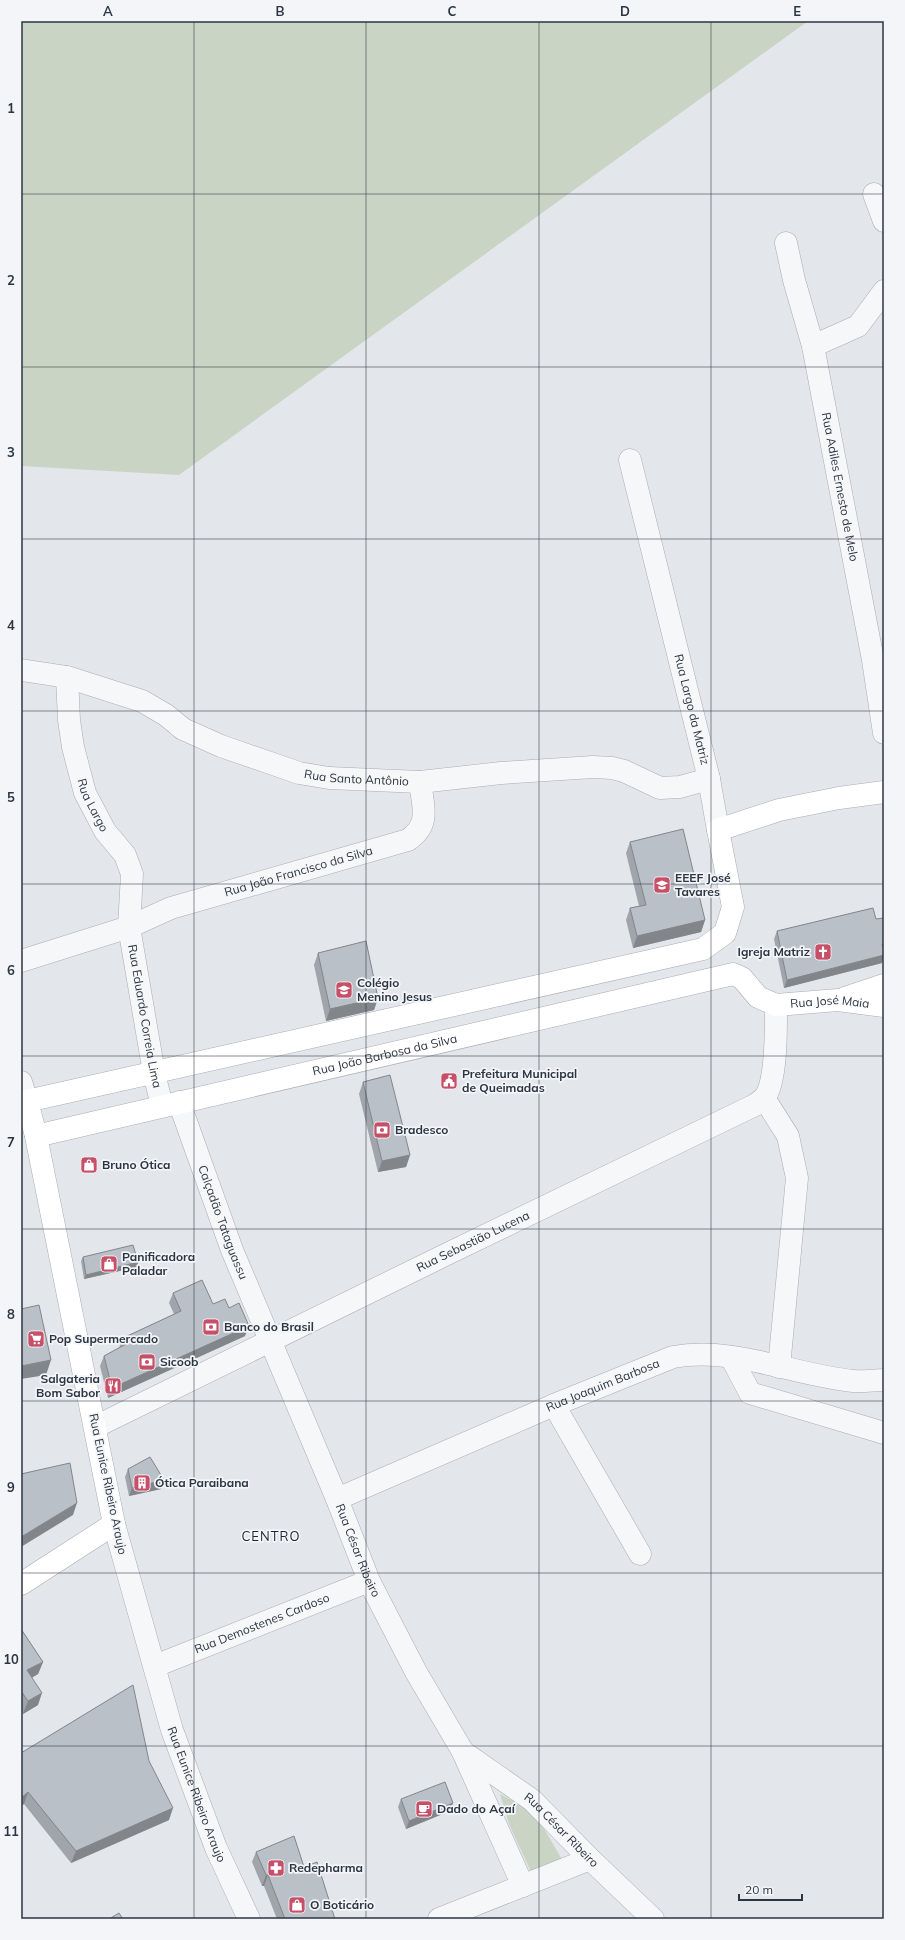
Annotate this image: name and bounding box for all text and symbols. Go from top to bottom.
text: A [103,3,113,19]
text: B [276,3,285,19]
text: C [448,3,457,19]
text: D [620,3,630,19]
text: E [793,3,801,19]
text: 1 [7,100,15,116]
text: 2 [7,272,15,288]
street label: Rua Adiles Ernesto de Melo [819,411,862,563]
text: 3 [7,444,15,460]
text: 4 [7,617,15,633]
street label: Rua Largo da Matriz [671,652,713,766]
street label: Rua Santo Antônio [303,766,409,789]
street label: Rua Largo [75,777,112,834]
text: 5 [7,789,15,805]
street label: Rua João Francisco da Silva [223,843,374,899]
place label: EEEF José Tavares [675,870,731,899]
school or university icon: EEEF José Tavares [652,875,672,895]
church icon: Igreja Matriz [813,942,833,962]
street label: Rua Eduardo Correia Lima [125,943,165,1090]
place label: Igreja Matriz [737,944,810,959]
text: 6 [7,962,15,978]
place label: Colégio Menino Jesus [357,975,432,1004]
school or university icon: Colégio Menino Jesus [334,980,354,1000]
street label: Rua José Maia [790,992,870,1011]
street label: Rua João Barbosa da Silva [311,1030,458,1079]
place label: Prefeitura Municipal de Queimadas [462,1066,577,1095]
public building icon: Prefeitura Municipal de Queimadas [439,1071,459,1091]
bank icon: Bradesco [372,1120,392,1140]
place label: Bradesco [395,1122,448,1137]
text: 7 [7,1134,15,1150]
shop icon: Bruno Ótica [79,1155,99,1175]
place label: Bruno Ótica [102,1157,170,1172]
street label: Calçadão Tataguassu [195,1163,251,1281]
street label: Rua Sebastião Lucena [414,1207,532,1275]
place label: Panificadora Paladar [122,1249,195,1278]
shop icon: Panificadora Paladar [99,1254,119,1274]
text: 8 [7,1306,15,1322]
bank icon: Banco do Brasil [201,1317,221,1337]
place label: Banco do Brasil [224,1319,314,1334]
supermarket icon: Pop Supermercado [26,1329,46,1349]
place label: Pop Supermercado [49,1331,158,1346]
bank icon: Sicoob [137,1352,157,1372]
place label: Sicoob [160,1354,198,1369]
street label: Rua Joaquim Barbosa [543,1355,662,1415]
place label: Salgateria Bom Sabor [36,1371,100,1400]
restaurant icon: Salgateria Bom Sabor [103,1376,123,1396]
street label: Rua Eunice Ribeiro Araujo [86,1412,131,1556]
building icon: Ótica Paraibana [132,1473,152,1493]
place label: Ótica Paraibana [155,1475,249,1490]
text: 9 [7,1479,15,1495]
street label: Rua César Ribeiro [333,1502,384,1600]
district label: CENTRO [241,1528,301,1544]
street label: Rua Demostenes Cardoso [192,1589,332,1657]
text: 10 [3,1651,19,1667]
street label: Rua Eunice Ribeiro Araujo [164,1724,230,1865]
street label: Rua César Ribeiro [522,1789,602,1870]
cafe icon: Dado do Açaí [414,1799,434,1819]
place label: Dado do Açaí [437,1801,516,1816]
text: 11 [3,1823,19,1839]
pharmacy icon: Redepharma [266,1858,286,1878]
place label: Redepharma [289,1860,363,1875]
scale bar [739,1876,802,1902]
text: 20 m [745,1882,773,1897]
shop icon: O Boticário [287,1895,307,1915]
place label: O Boticário [310,1897,374,1912]

